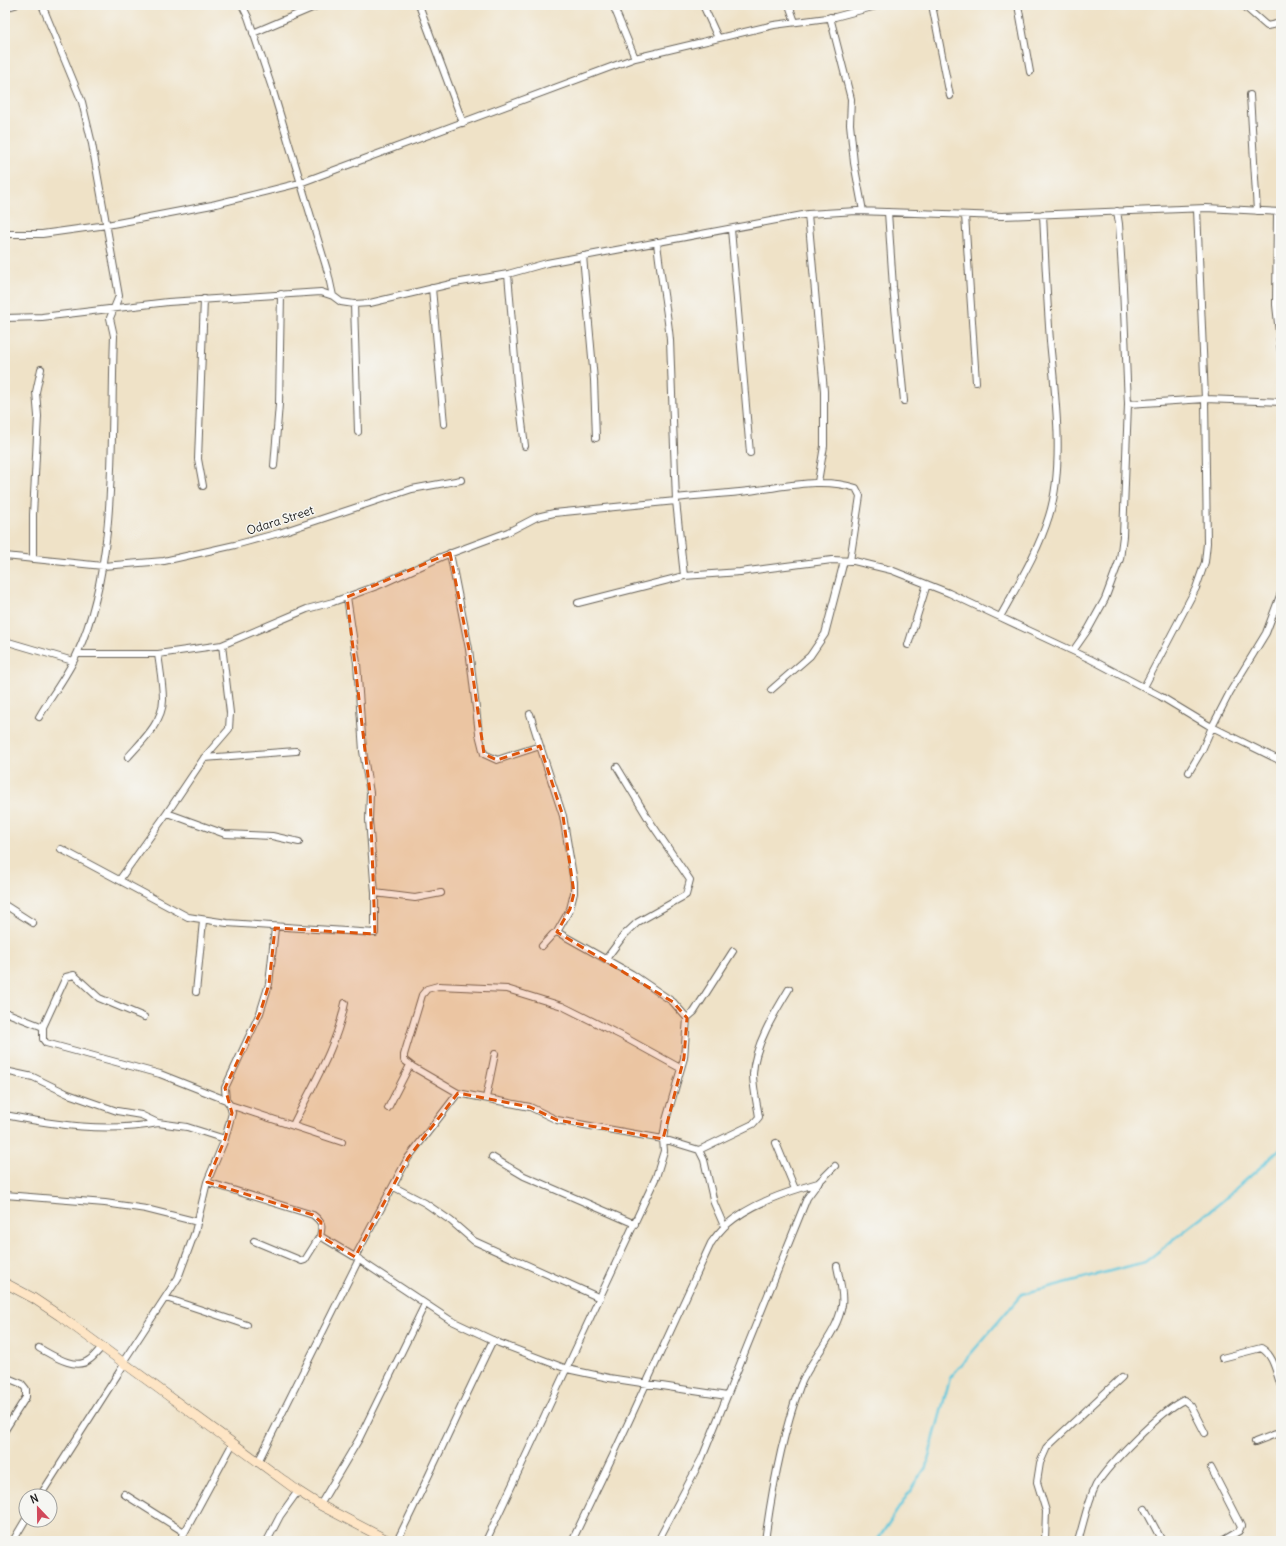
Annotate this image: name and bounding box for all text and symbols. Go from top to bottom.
street label: Odara Street [245,502,315,538]
north arrow [18,1488,58,1528]
text: N [28,1491,40,1507]

